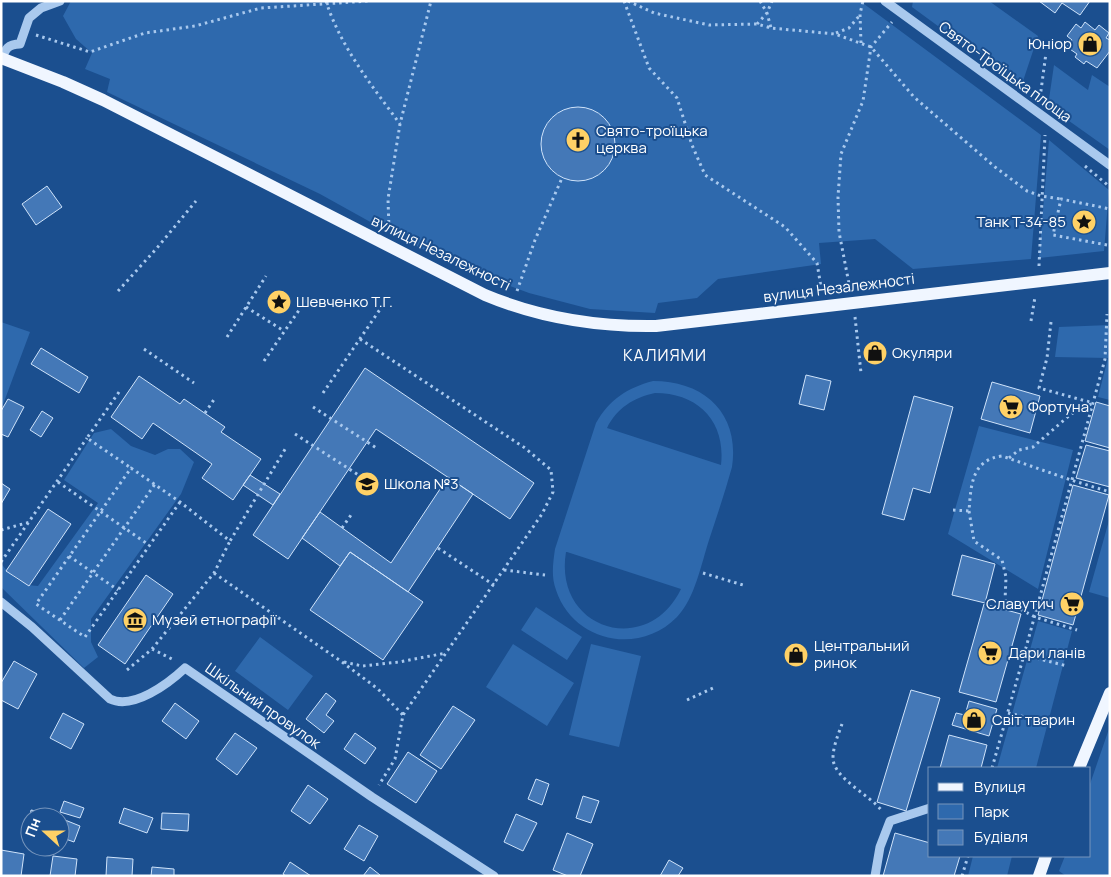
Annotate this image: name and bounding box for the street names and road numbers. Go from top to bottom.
street label: Свято-Троїцька площа [934,16,1076,127]
street label: вулиця Незалежності [368,210,514,295]
street label: вулиця Незалежності [762,268,916,307]
street label: Шкільний провулок [201,658,326,754]

